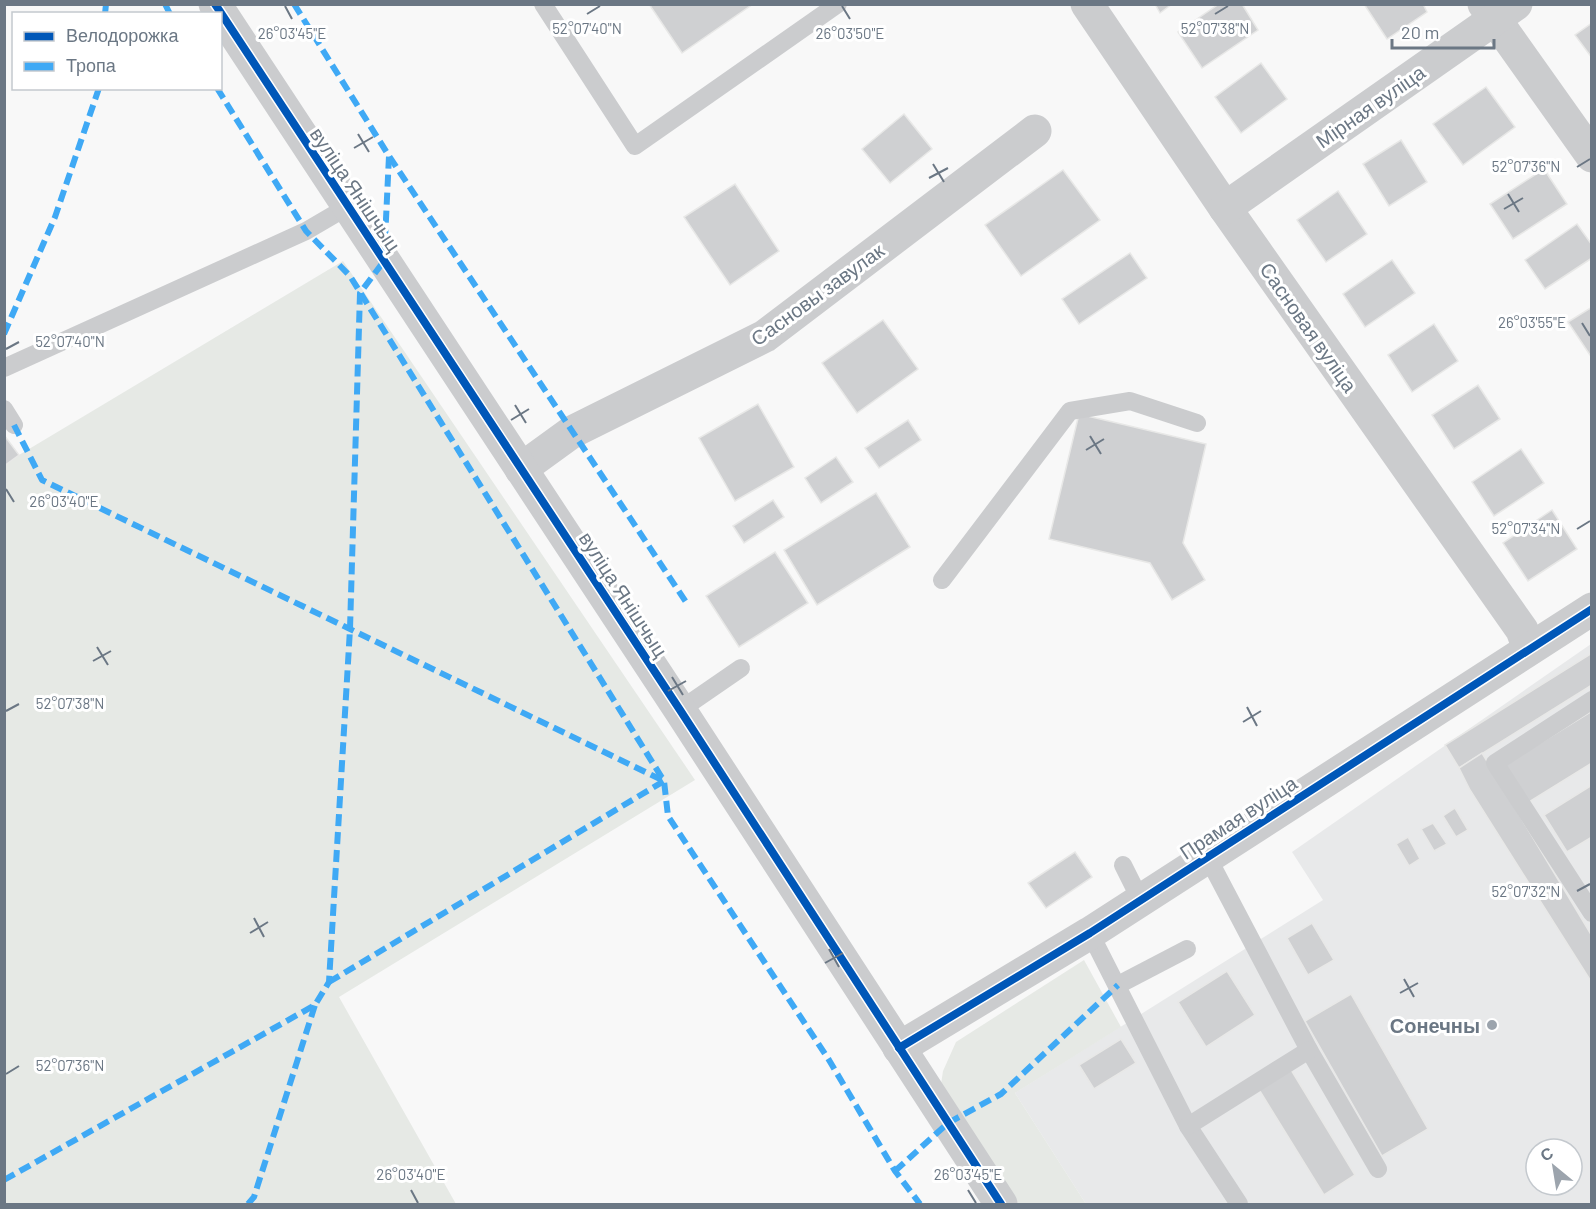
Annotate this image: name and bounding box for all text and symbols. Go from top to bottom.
legend [12,12,222,90]
scale bar [1392,12,1494,50]
text: 52°07'40"N [552,19,622,37]
text: 52°07'38"N [1181,19,1249,37]
text: 20 m [1401,21,1439,43]
text: Велодорожка [66,24,179,46]
text: 26°03'45"E [258,24,326,42]
text: 26°03'50"E [816,24,884,42]
text: Тропа [66,54,117,76]
street label: Мірная вуліца [1311,59,1430,152]
street label: вуліца Янішчыц [306,122,406,256]
text: 52°07'36"N [1492,157,1560,175]
street label: Сасновы завулак [746,238,888,350]
street label: Сасновая вуліца [1255,258,1363,397]
text: 26°03'55"E [1498,313,1566,331]
text: 52°07'40"N [35,332,105,350]
text: 26°03'40"E [29,492,99,510]
text: 52°07'34"N [1492,519,1560,537]
street label: вуліца Янішчыц [575,527,673,661]
text: 52°07'38"N [36,694,104,712]
street label: Прамая вуліца [1175,770,1302,864]
text: 52°07'32"N [1492,882,1560,900]
place label: Сонечны [1390,1013,1480,1037]
marker: Сонечны [1485,1018,1499,1032]
text: 52°07'36"N [36,1056,104,1074]
north arrow [1524,1137,1584,1197]
text: С [1536,1142,1556,1165]
text: 26°03'40"E [376,1165,446,1183]
text: 26°03'45"E [934,1165,1002,1183]

